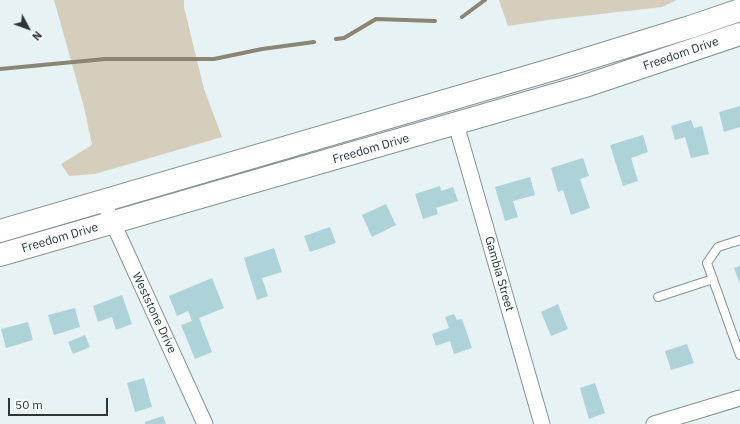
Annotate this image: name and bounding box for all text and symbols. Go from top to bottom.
north arrow [8,8,48,48]
text: N [29,28,45,43]
street label: Freedom Drive [641,34,721,74]
street label: Freedom Drive [331,131,411,167]
street label: Freedom Drive [20,220,100,256]
street label: Gambia Street [481,235,517,313]
street label: Weststone Drive [129,270,179,356]
scale bar [10,390,110,416]
text: 50 m [15,397,43,412]

